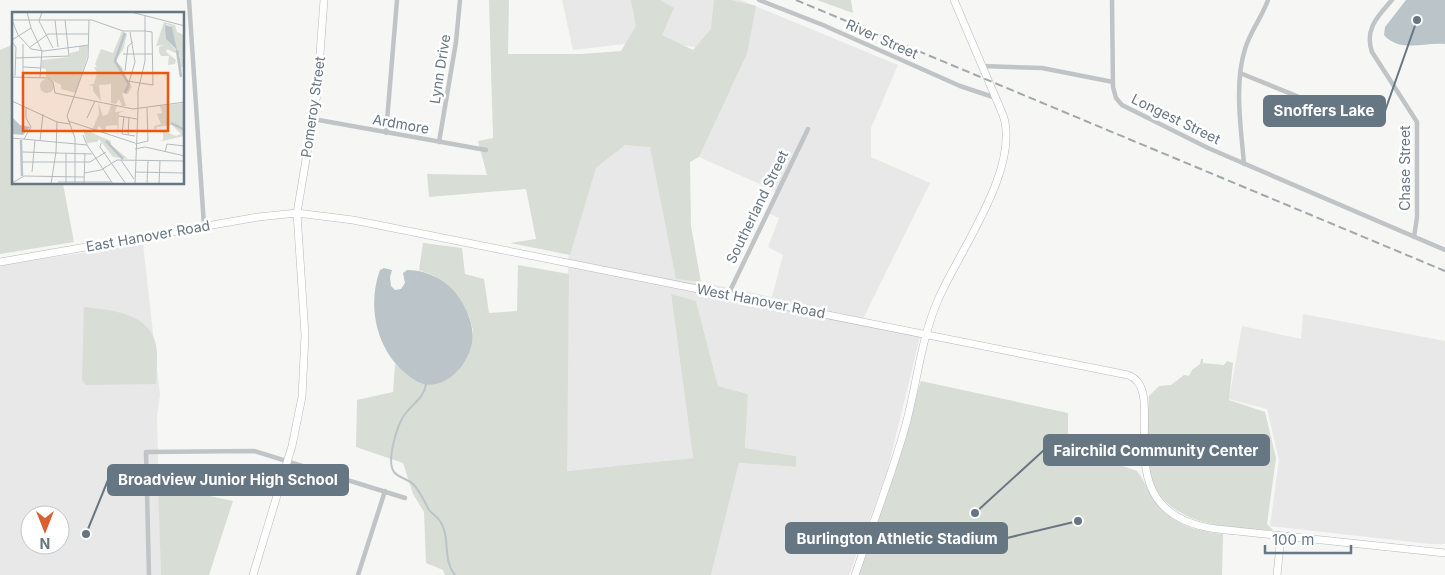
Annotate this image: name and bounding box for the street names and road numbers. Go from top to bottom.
street label: River Street [844,15,921,62]
street label: Lynn Drive [426,33,453,105]
street label: Pomeroy Street [297,55,328,159]
street label: Longest Street [1129,90,1224,148]
street label: Ardmore [371,110,431,137]
street label: Chase Street [1396,125,1413,211]
street label: Southerland Street [722,147,791,266]
street label: East Hanover Road [85,216,211,255]
street label: West Hanover Road [695,280,827,321]

